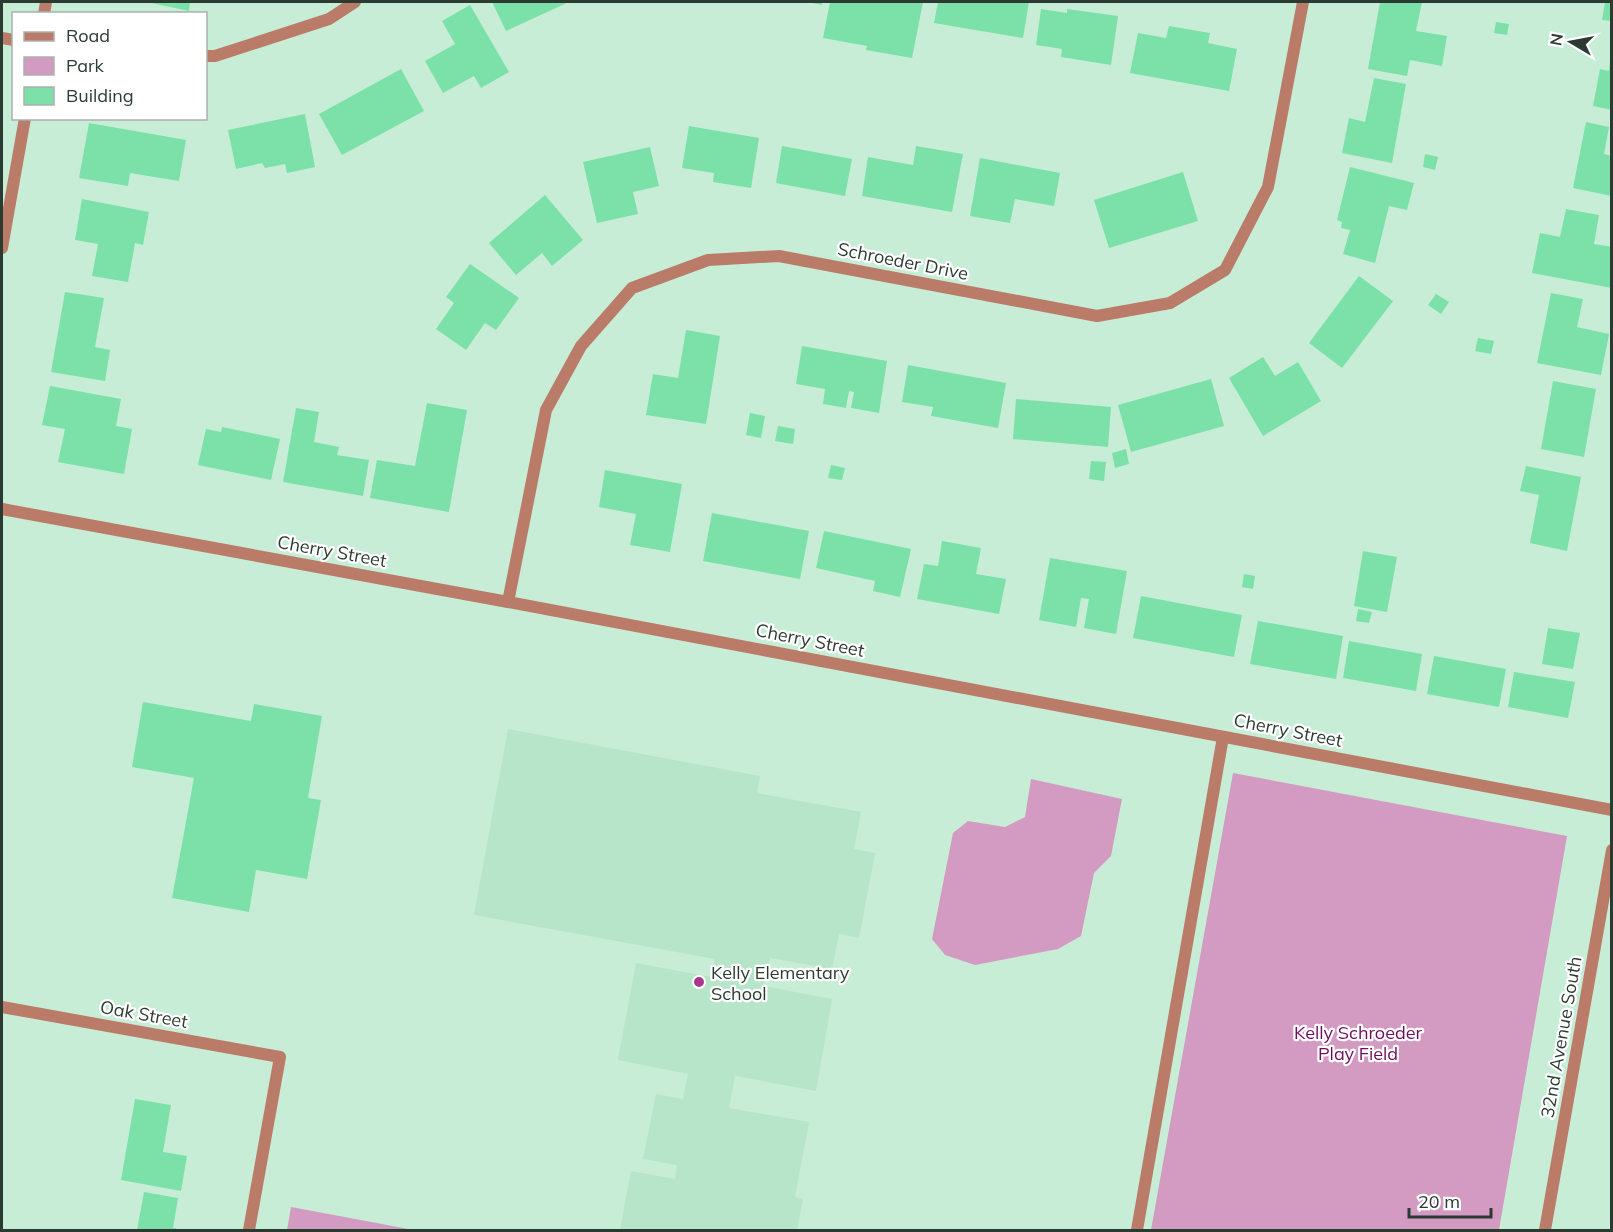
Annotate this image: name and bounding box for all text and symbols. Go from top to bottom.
legend [12,12,207,120]
north arrow [1541,12,1601,72]
text: Road [66,24,110,47]
text: N [1545,32,1567,47]
text: Park [66,54,105,77]
text: Building [66,84,134,107]
street label: Schroeder Drive [836,237,970,285]
street label: Cherry Street [276,530,388,572]
street label: Cherry Street [754,618,866,662]
street label: Cherry Street [1232,708,1344,752]
street label: 32nd Avenue South [1535,954,1587,1120]
place label: Kelly Elementary School [711,961,850,1005]
marker: Kelly Elementary School [692,975,706,989]
street label: Oak Street [98,995,190,1033]
park label: Kelly Schroeder Play Field [1294,1021,1423,1065]
scale bar [1409,1181,1492,1219]
text: 20 m [1418,1190,1460,1213]

